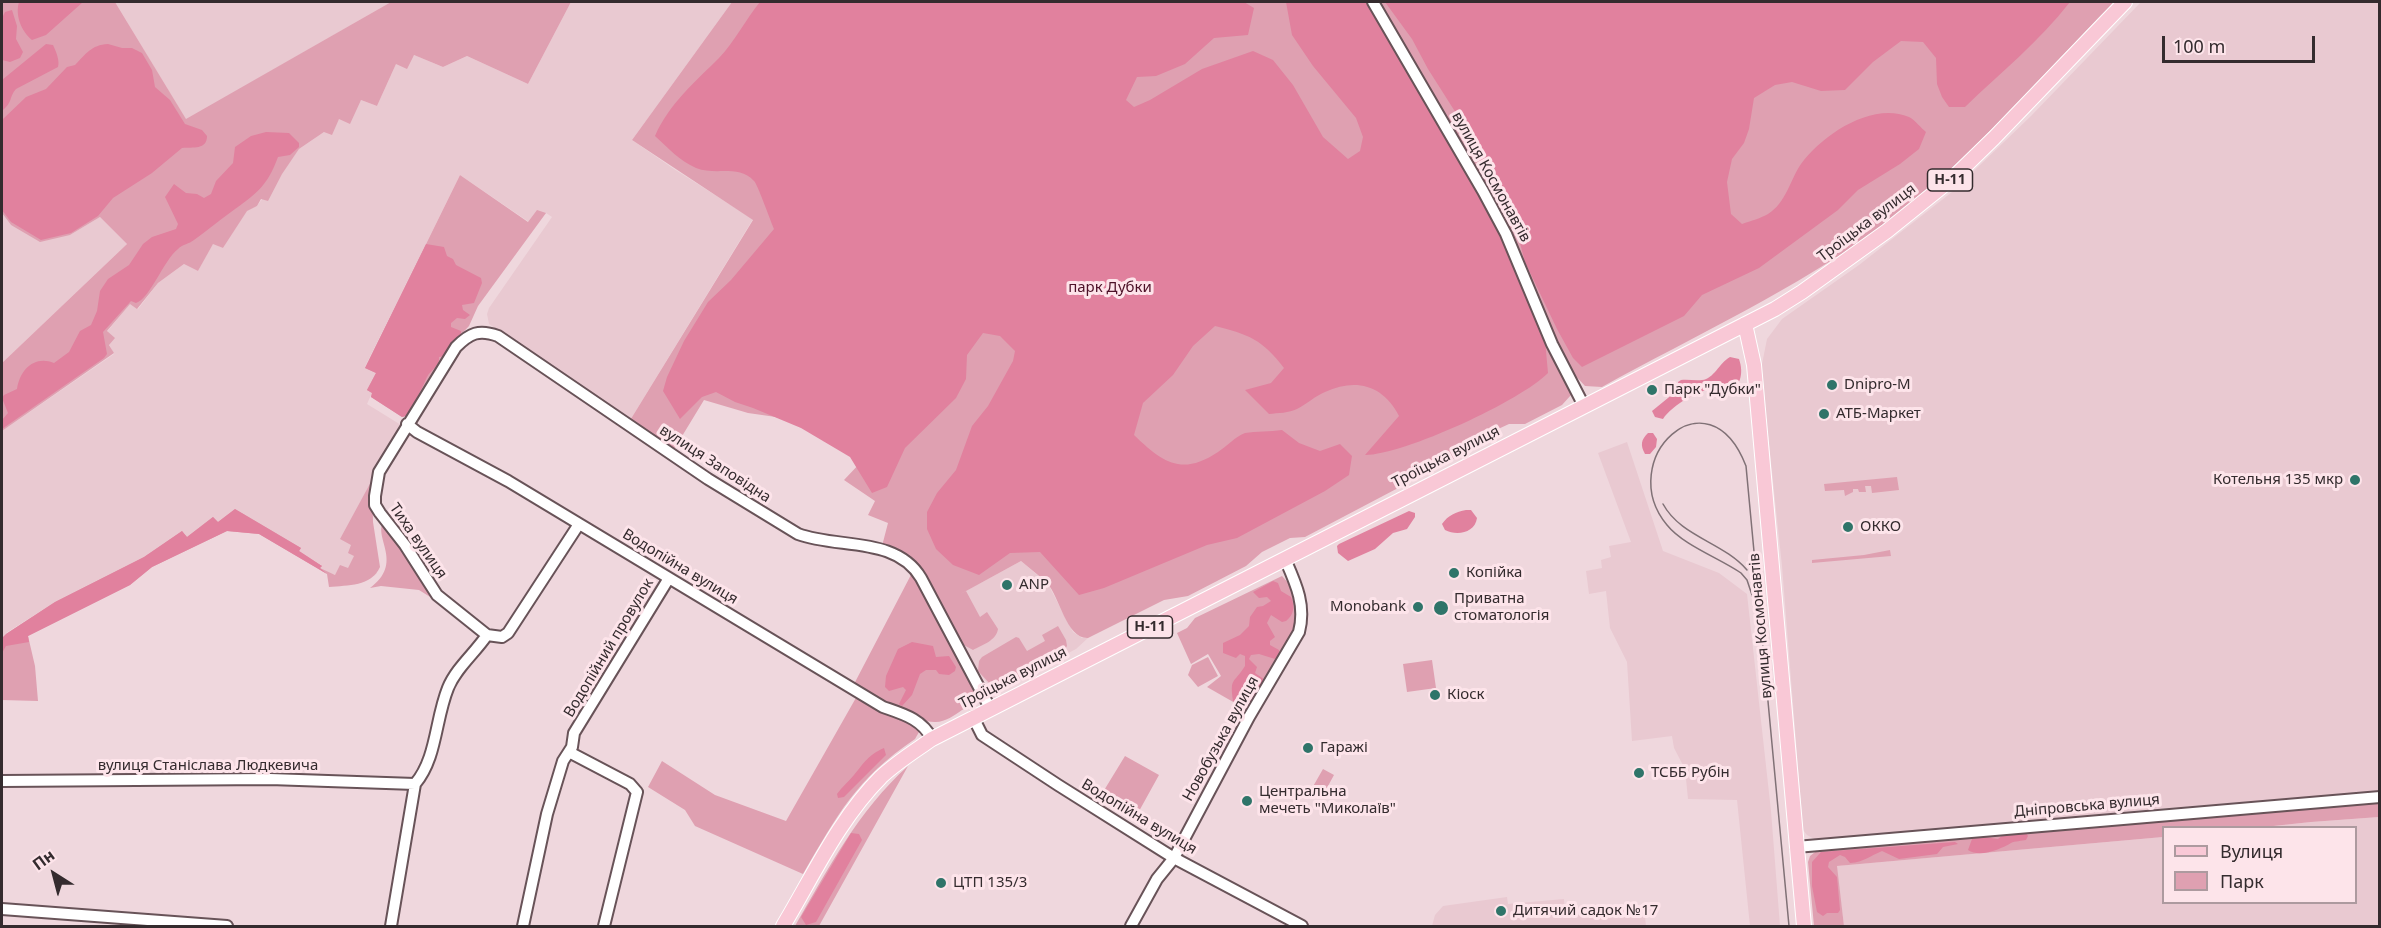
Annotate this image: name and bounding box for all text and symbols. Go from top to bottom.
scale bar [2165,24,2318,62]
text: 100 m [2173,34,2225,58]
street label: вулиця Космонавтів [1448,109,1534,245]
road number: Н-11 [1928,169,1972,191]
street label: Троїцька вулиця [1814,180,1920,266]
park label: парк Дубки [1068,279,1152,297]
place label: Dnipro-M [1844,376,1911,394]
marker: Dnipro-M [1825,378,1839,392]
place label: Парк "Дубки" [1664,381,1761,399]
marker: Парк "Дубки" [1645,383,1659,397]
place label: АТБ-Маркет [1836,405,1921,423]
marker: АТБ-Маркет [1817,407,1831,421]
street label: вулиця Заповідна [656,421,774,507]
street label: Троїцька вулиця [1389,422,1503,492]
place label: Котельня 135 мкр [2213,471,2343,489]
marker: Котельня 135 мкр [2348,473,2362,487]
street label: Тиха вулиця [385,500,451,582]
place label: ОККО [1860,518,1901,536]
marker: ОККО [1841,520,1855,534]
street label: Водопійна вулиця [619,525,741,609]
street label: вулиця Космонавтів [1746,552,1776,700]
place label: Копійка [1466,564,1522,582]
marker: Копійка [1447,566,1461,580]
street label: Водопійний провулок [560,575,658,721]
place label: ANP [1019,576,1049,594]
marker: ANP [1000,578,1014,592]
place label: Приватна стоматологія [1454,590,1549,625]
place label: Monobank [1330,598,1406,616]
marker: Приватна стоматологія [1432,599,1450,617]
marker: Monobank [1411,600,1425,614]
road number: Н-11 [1128,616,1172,638]
street label: Троїцька вулиця [956,643,1070,713]
street label: Новобузька вулиця [1179,673,1263,805]
place label: Кіоск [1447,686,1485,704]
marker: Кіоск [1428,688,1442,702]
place label: Гаражі [1320,739,1368,757]
marker: Гаражі [1301,741,1315,755]
street label: вулиця Станіслава Людкевича [98,757,318,775]
place label: ТСББ Рубін [1651,764,1730,782]
marker: ТСББ Рубін [1632,766,1646,780]
street label: Водопійна вулиця [1078,775,1200,859]
place label: Центральна мечеть "Миколаїв" [1259,783,1396,818]
street label: Дніпровська вулиця [2013,791,2161,821]
marker: Центральна мечеть "Миколаїв" [1240,794,1254,808]
legend [2162,826,2357,904]
text: Вулиця [2220,839,2283,863]
north arrow [24,844,84,904]
text: Пн [28,844,59,875]
text: Парк [2220,869,2264,893]
place label: ЦТП 135/3 [953,874,1027,892]
marker: ЦТП 135/3 [934,876,948,890]
place label: Дитячий садок №17 [1513,902,1658,920]
marker: Дитячий садок №17 [1494,904,1508,918]

